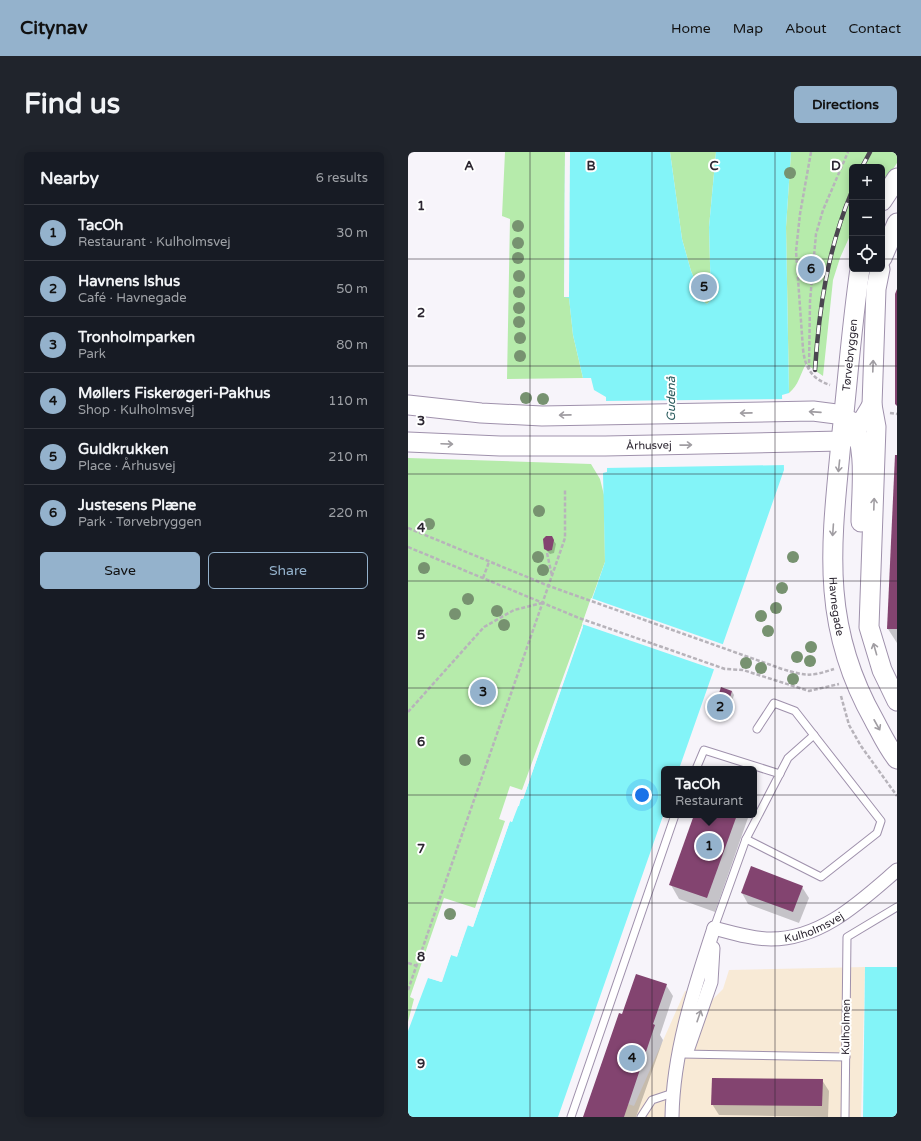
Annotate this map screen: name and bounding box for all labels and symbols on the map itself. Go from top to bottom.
text: A [464,158,474,174]
text: B [586,158,596,174]
text: C [709,158,719,174]
text: D [831,158,841,174]
text: 1 [417,198,425,214]
pin: 6 [798,254,824,284]
pin: 5 [691,272,717,302]
text: 2 [417,305,425,321]
street label: Tørvebryggen [840,318,860,392]
one-way arrow [870,360,877,373]
water label: Gudenå [664,376,678,421]
one-way arrow [809,408,822,415]
one-way arrow [740,409,753,417]
one-way arrow [559,411,572,419]
text: 3 [417,413,425,429]
street label: Århusvej [626,438,672,452]
one-way arrow [440,441,453,448]
one-way arrow [679,441,692,449]
one-way arrow [835,459,842,472]
one-way arrow [870,498,878,511]
text: 4 [417,520,426,536]
one-way arrow [829,523,836,536]
street label: Havnegade [827,577,847,637]
text: 5 [417,627,425,643]
one-way arrow [871,642,878,655]
pin: 3 [470,677,496,707]
pin: 2 [707,692,733,722]
one-way arrow [873,719,881,731]
text: 6 [417,734,425,750]
your location [632,785,652,805]
pin: 1 [696,831,722,861]
text: 7 [417,841,425,857]
street label: Kulholmsvej [783,909,846,945]
text: 8 [417,949,425,965]
street label: Kulholmen [839,999,853,1055]
one-way arrow [696,1010,703,1023]
pin: 4 [619,1043,645,1073]
text: 9 [417,1056,425,1072]

